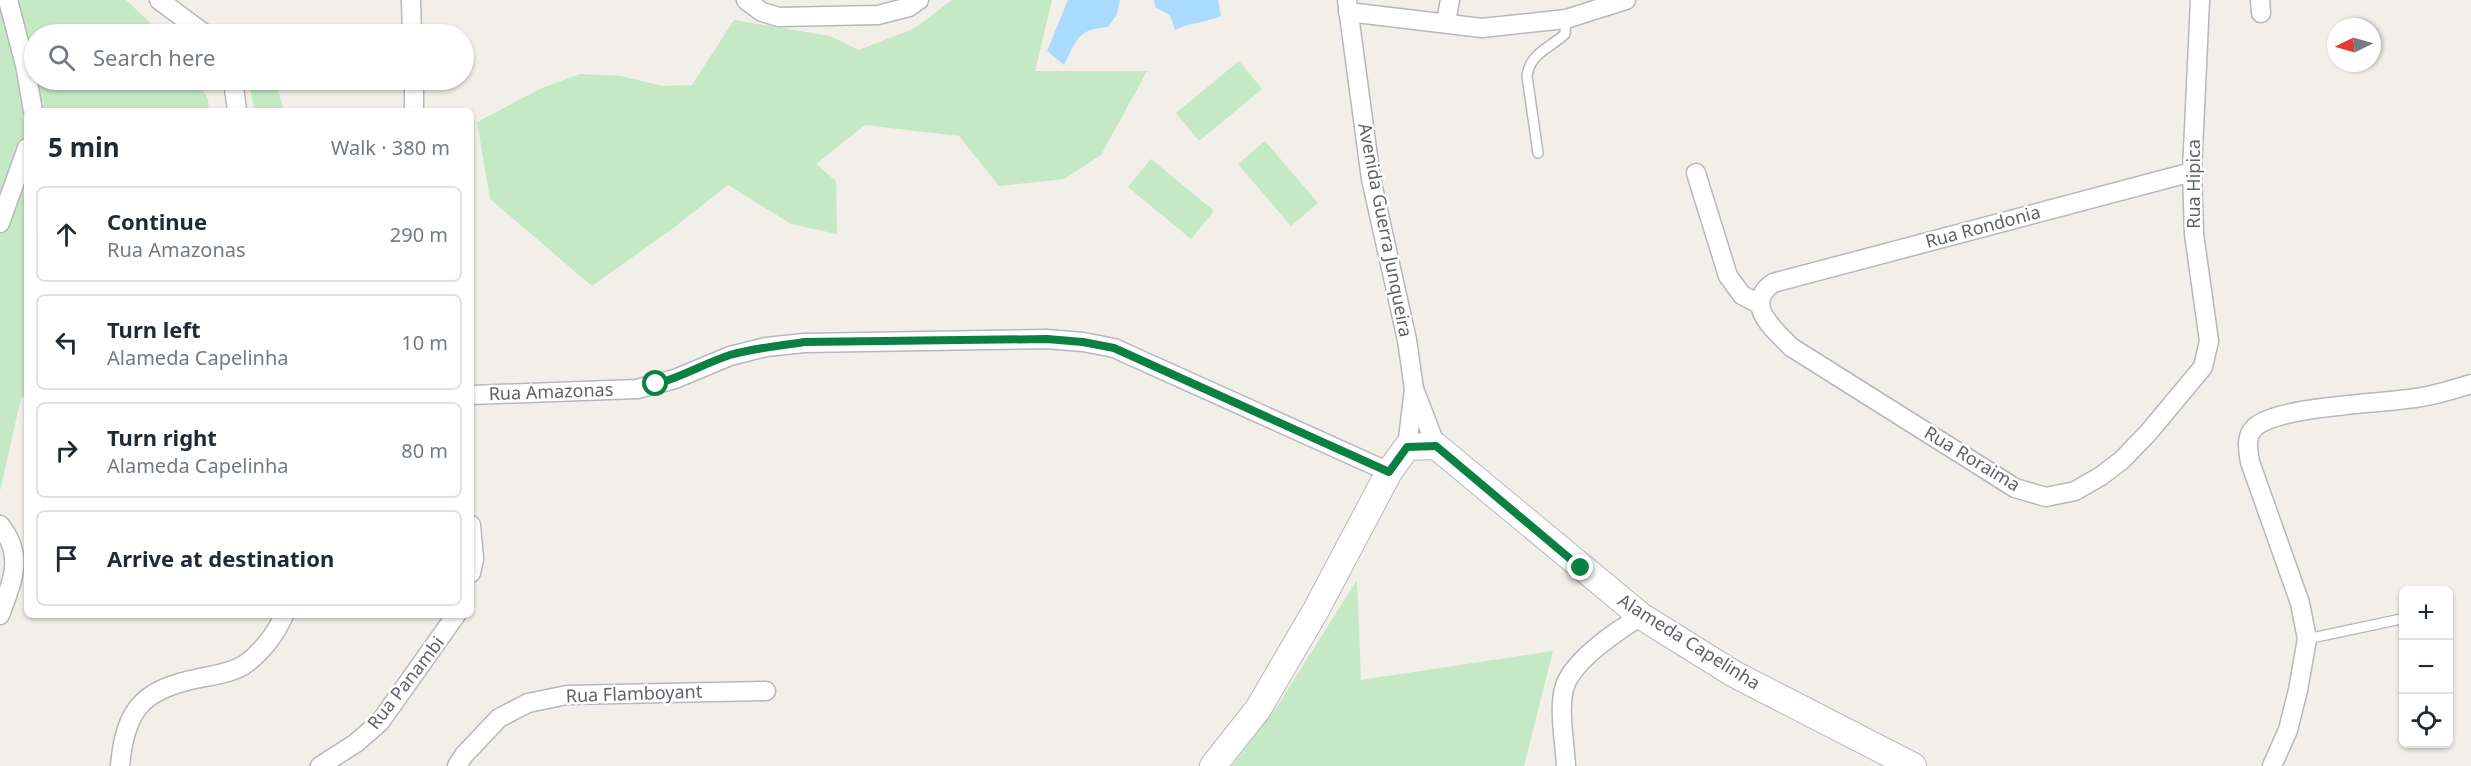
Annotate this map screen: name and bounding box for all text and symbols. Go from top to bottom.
north arrow [2327,18,2381,72]
search box [24,24,474,90]
icon: search [45,41,78,74]
text: Search here [93,42,215,72]
street label: Avenida Guerra Junqueira [1353,121,1419,339]
text: 5 min [48,129,120,165]
text: Walk · 380 m [331,134,450,161]
street label: Rua Hipica [2181,139,2205,229]
street label: Rua Rondonia [1923,199,2043,253]
text: Continue [107,206,207,236]
icon: ahead [50,218,83,251]
text: 290 m [390,221,448,248]
text: Rua Amazonas [107,236,246,263]
text: Turn left [107,314,201,344]
icon: left [50,326,83,359]
text: 10 m [401,329,448,356]
text: Alameda Capelinha [107,344,289,371]
route start [642,370,668,396]
street label: Rua Amazonas [488,377,614,405]
street label: Rua Roraima [1920,420,2025,496]
text: Turn right [107,422,217,452]
icon: right [50,434,83,467]
text: 80 m [401,437,448,464]
text: Alameda Capelinha [107,452,289,479]
icon: arrive [50,542,83,575]
text: Arrive at destination [107,543,334,573]
route end [1567,554,1593,580]
map controls [2399,586,2453,748]
button: + [2399,586,2453,640]
street label: Alameda Capelinha [1614,588,1765,695]
street label: Rua Panambi [361,631,449,734]
button: − [2399,640,2453,694]
street label: Rua Flamboyant [565,679,703,707]
button: locate [2399,694,2453,748]

